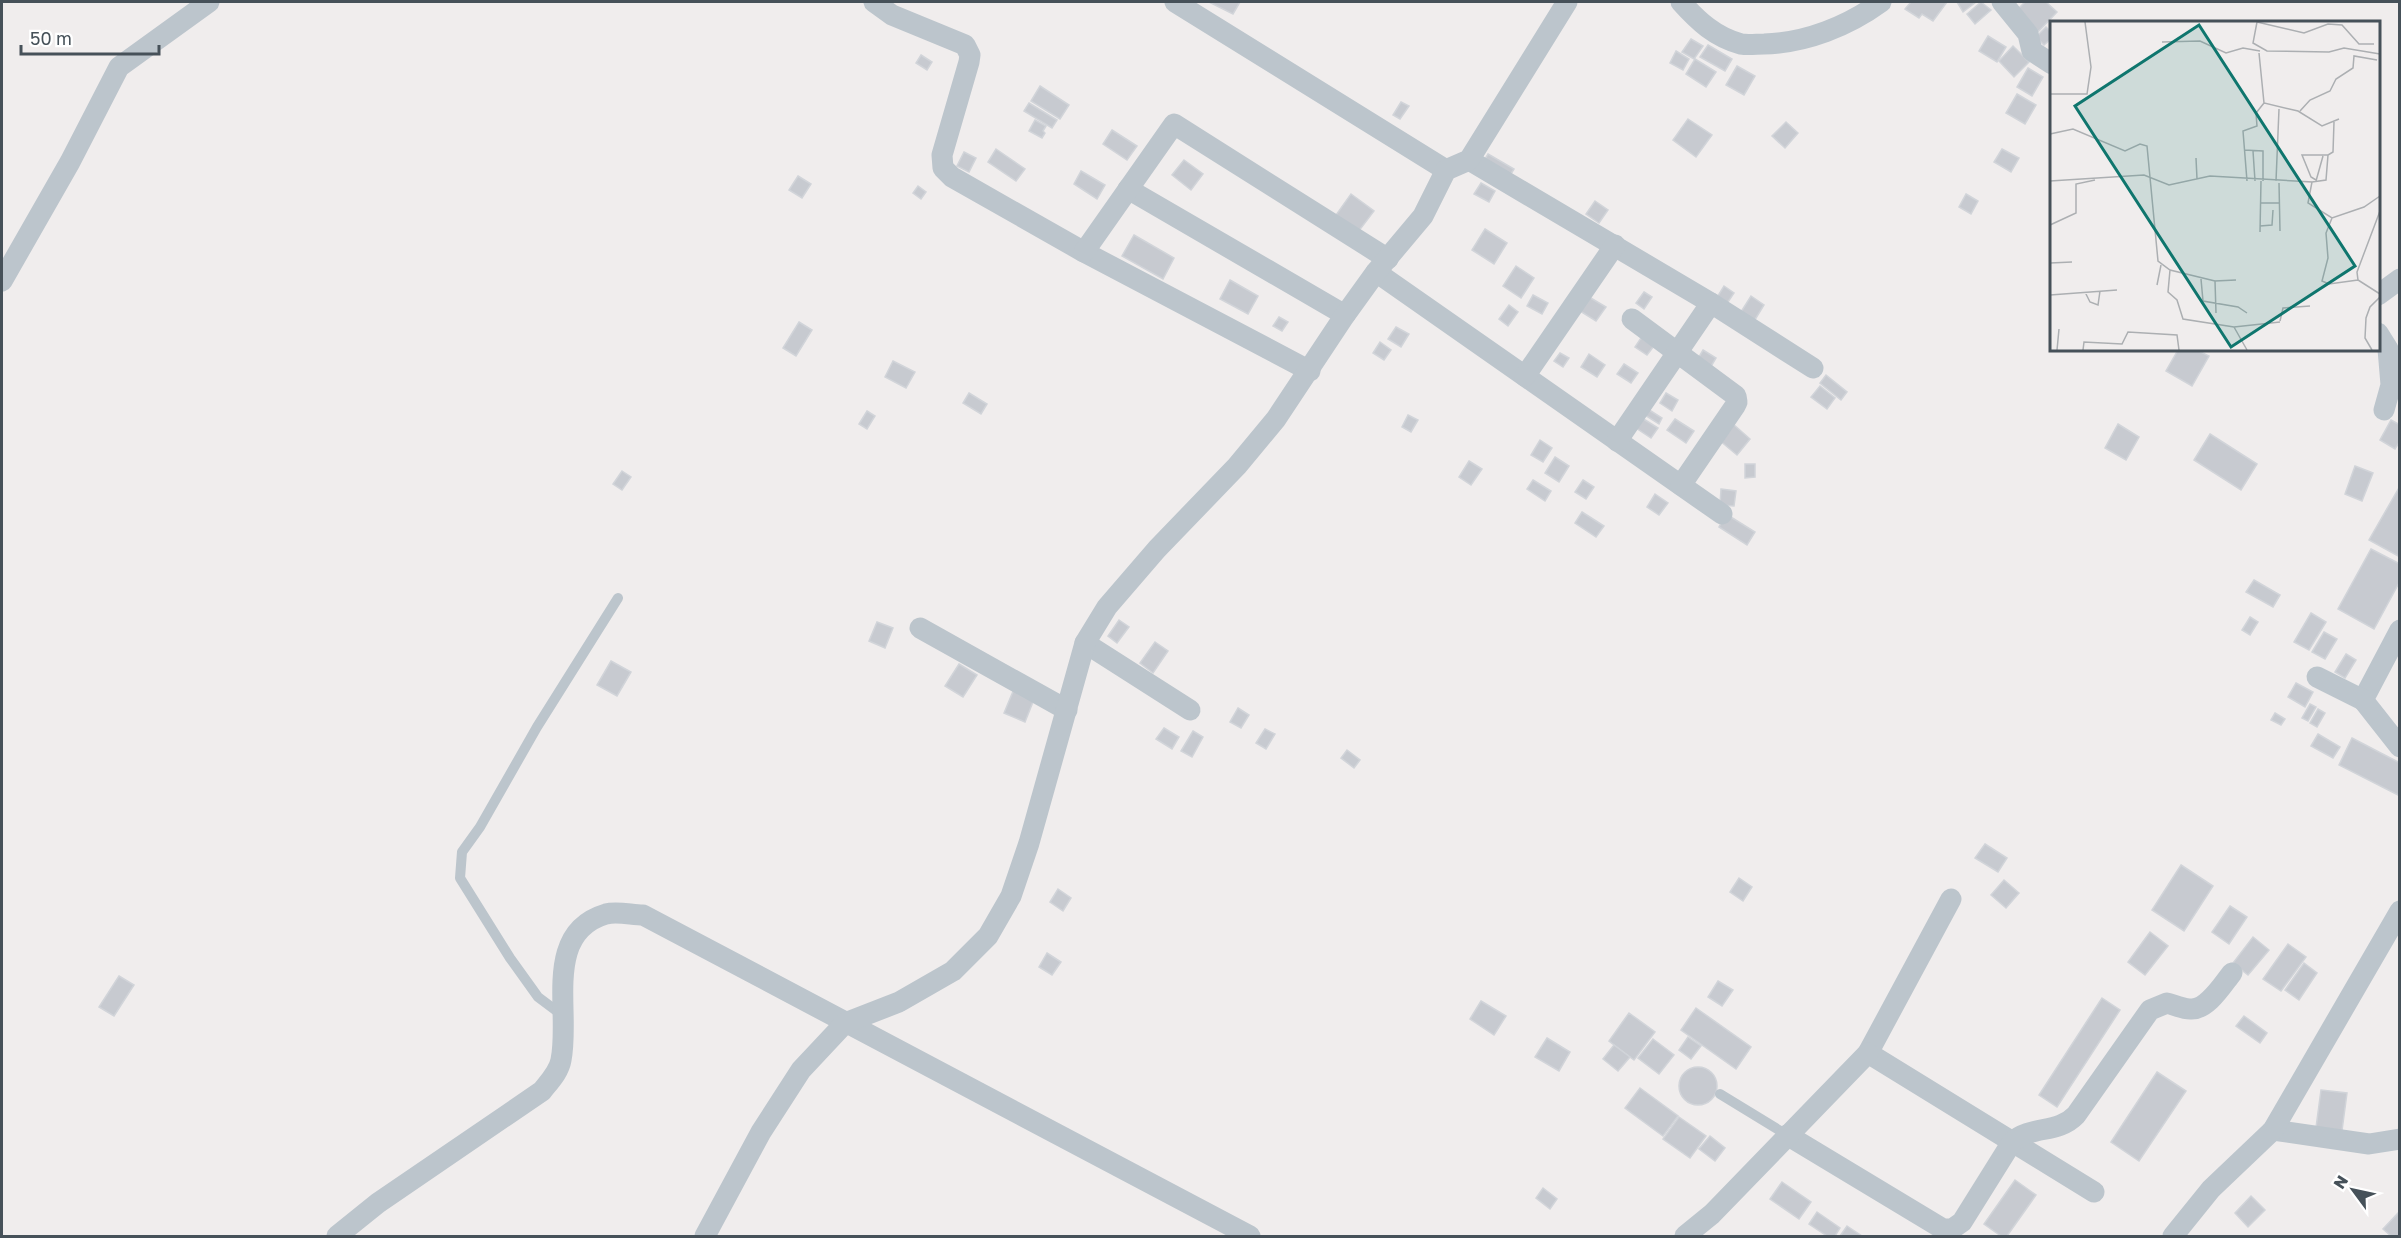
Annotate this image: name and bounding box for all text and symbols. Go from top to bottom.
scale bar [21,18,159,56]
inset map [2050,21,2380,351]
text: 50 m [30,27,72,49]
north arrow [2323,1160,2383,1220]
text: N [2329,1171,2352,1192]

